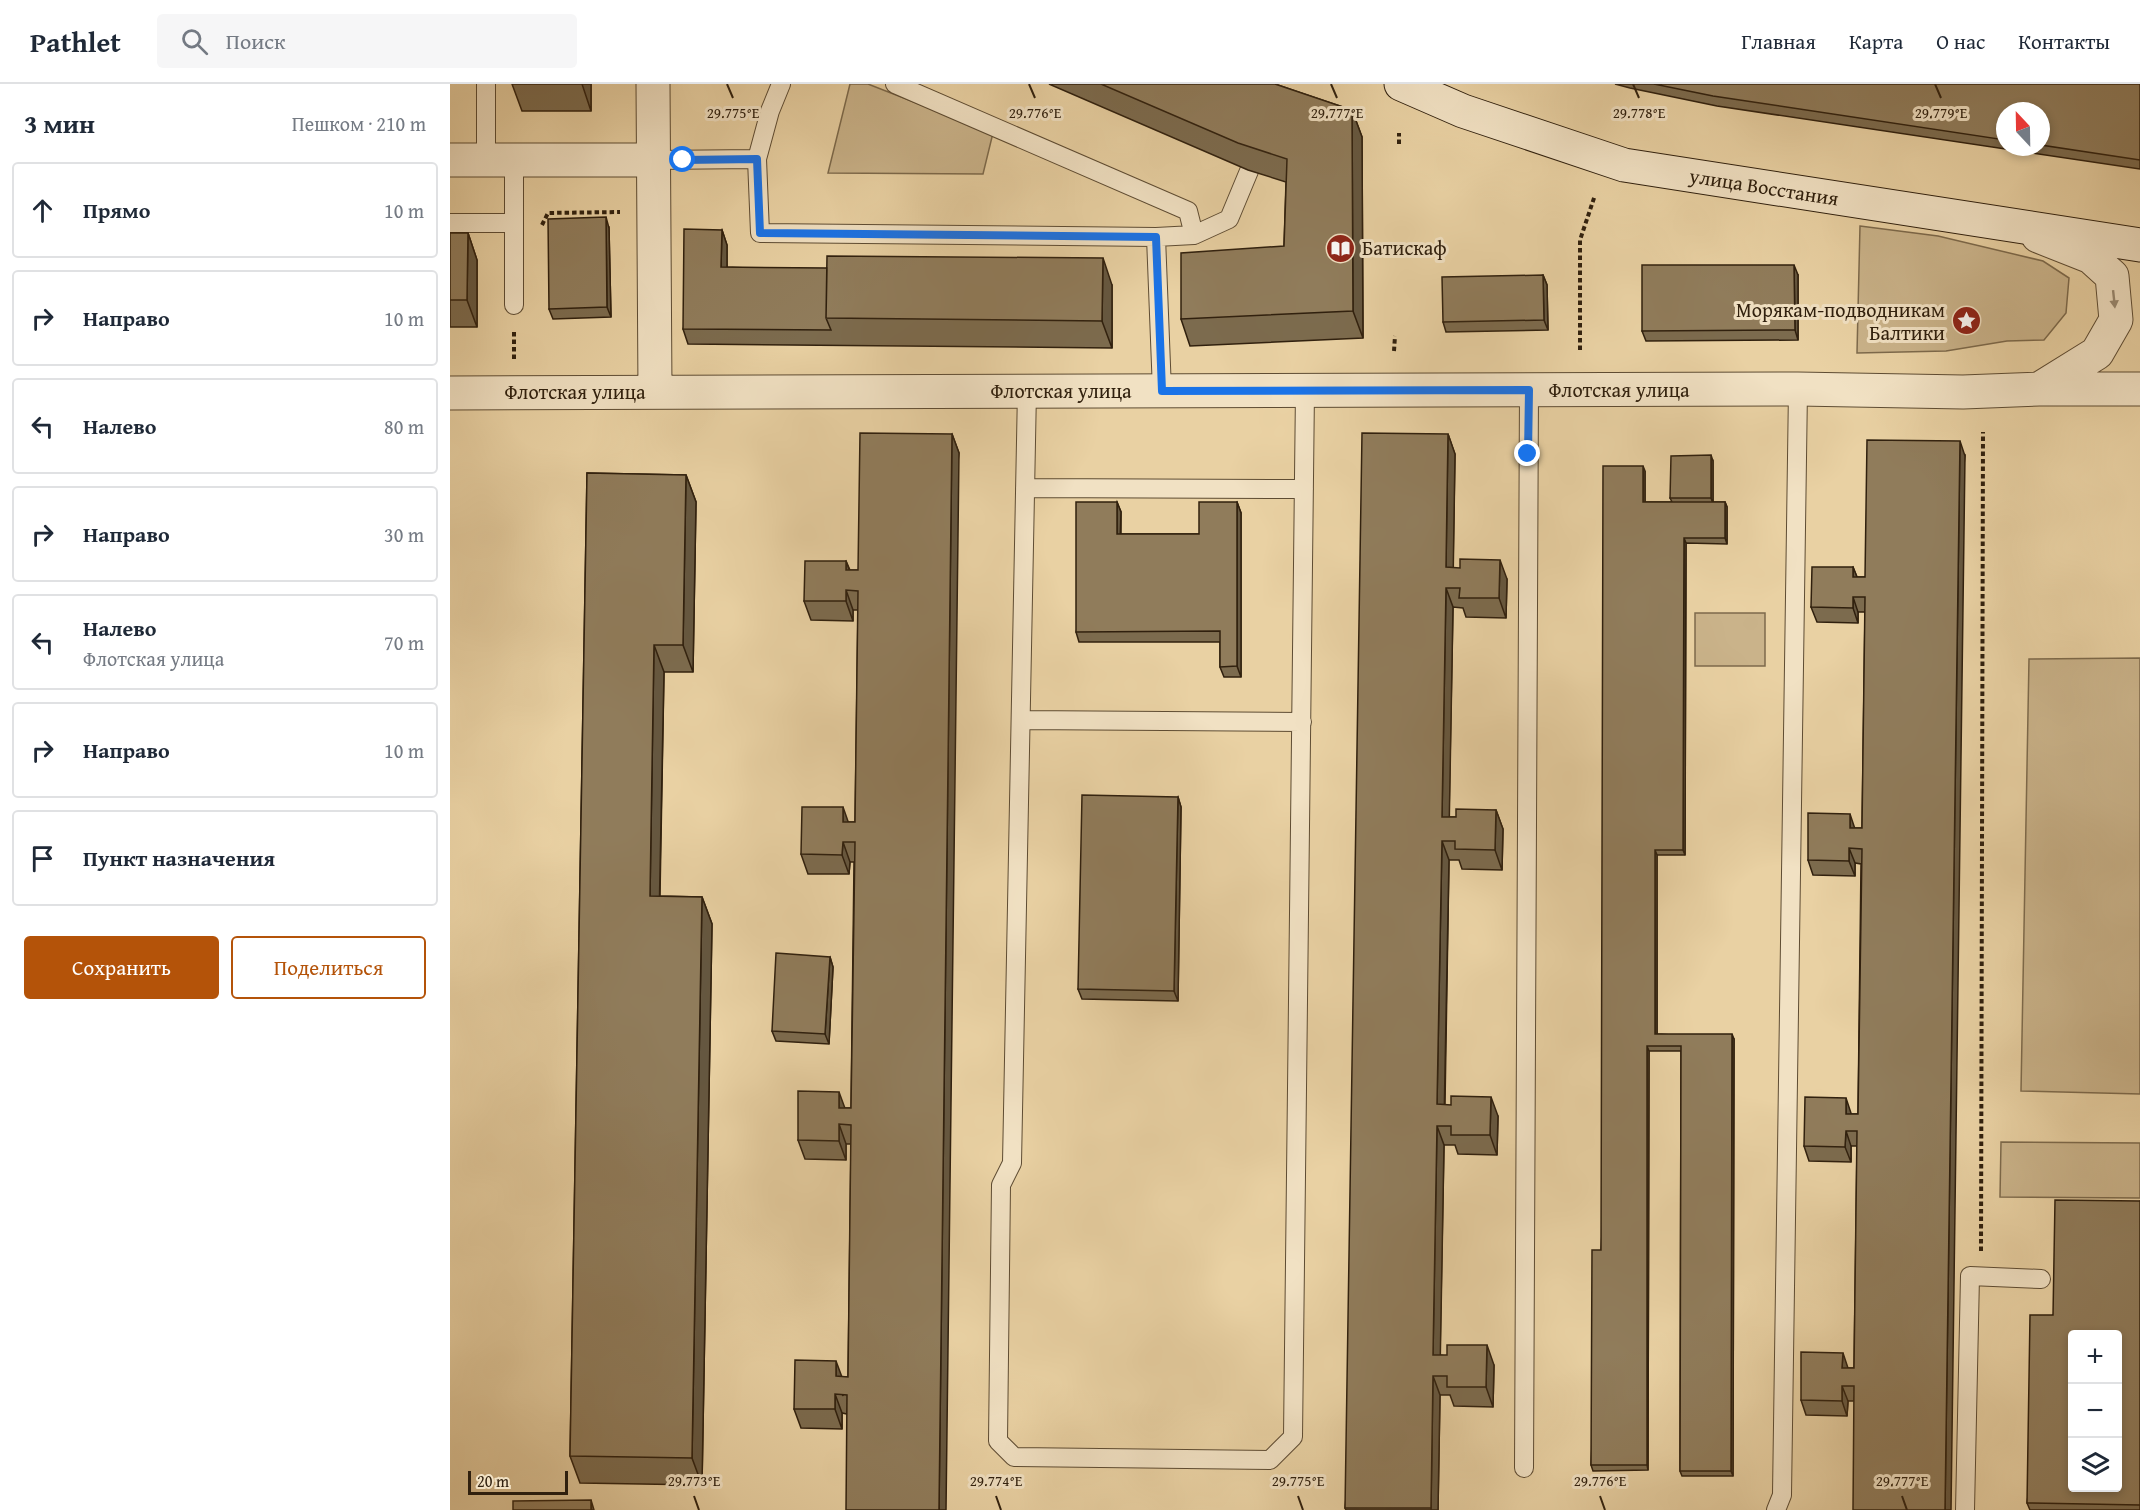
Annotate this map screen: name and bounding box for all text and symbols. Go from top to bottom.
search box [157,14,577,68]
text: Pathlet [30,21,121,62]
icon: search [178,25,211,58]
text: Поиск [226,25,286,57]
text: Главная [1741,26,1816,57]
text: Карта [1849,26,1903,57]
text: О нас [1936,26,1985,57]
text: Контакты [2018,26,2110,57]
text: 29.775°E [707,102,760,123]
text: 29.776°E [1009,102,1062,123]
text: 29.777°E [1311,102,1364,123]
text: 29.778°E [1613,102,1666,123]
text: 29.779°E [1915,102,1968,123]
north arrow [1996,102,2050,156]
text: 3 мин [24,104,95,143]
text: Пешком · 210 m [292,109,426,138]
route start [669,146,695,172]
street label: улица Восстания [1687,160,1841,213]
icon: ahead [26,194,59,227]
text: Прямо [83,194,150,226]
text: 10 m [384,196,424,225]
library icon: Батискаф [1325,232,1357,264]
place label: Батискаф [1362,233,1447,262]
one-way arrow [2109,289,2119,308]
place label: Морякам-подводникам Балтики [1736,295,1945,347]
icon: right [26,302,59,335]
text: Направо [83,302,170,334]
text: 10 m [384,304,424,333]
place icon: Морякам-подводникам Балтики [1950,305,1982,337]
street label: Флотская улица [1548,375,1690,404]
street label: Флотская улица [990,376,1132,405]
street label: Флотская улица [504,377,646,406]
icon: left [26,410,59,443]
text: Налево [83,410,156,442]
text: 80 m [384,412,424,441]
route end [1514,440,1540,466]
icon: right [26,518,59,551]
text: Направо [83,518,170,550]
text: 30 m [384,520,424,549]
text: Налево [83,612,156,644]
icon: left [26,626,59,659]
text: 70 m [384,628,424,657]
text: Флотская улица [83,644,224,673]
icon: right [26,734,59,767]
text: Направо [83,734,170,766]
text: 10 m [384,736,424,765]
icon: arrive [26,842,59,875]
text: Пункт назначения [83,842,275,874]
button: Сохранить [24,936,219,999]
button: Поделиться [231,936,426,999]
map controls [2068,1330,2122,1492]
button: + [2068,1330,2122,1384]
button: − [2068,1384,2122,1438]
button: layers [2068,1438,2122,1492]
scale bar [468,1468,568,1496]
text: 20 m [477,1469,509,1493]
text: 29.773°E [668,1470,721,1491]
text: 29.774°E [970,1470,1023,1491]
text: 29.775°E [1272,1470,1325,1491]
text: 29.776°E [1574,1470,1627,1491]
text: 29.777°E [1876,1470,1929,1491]

